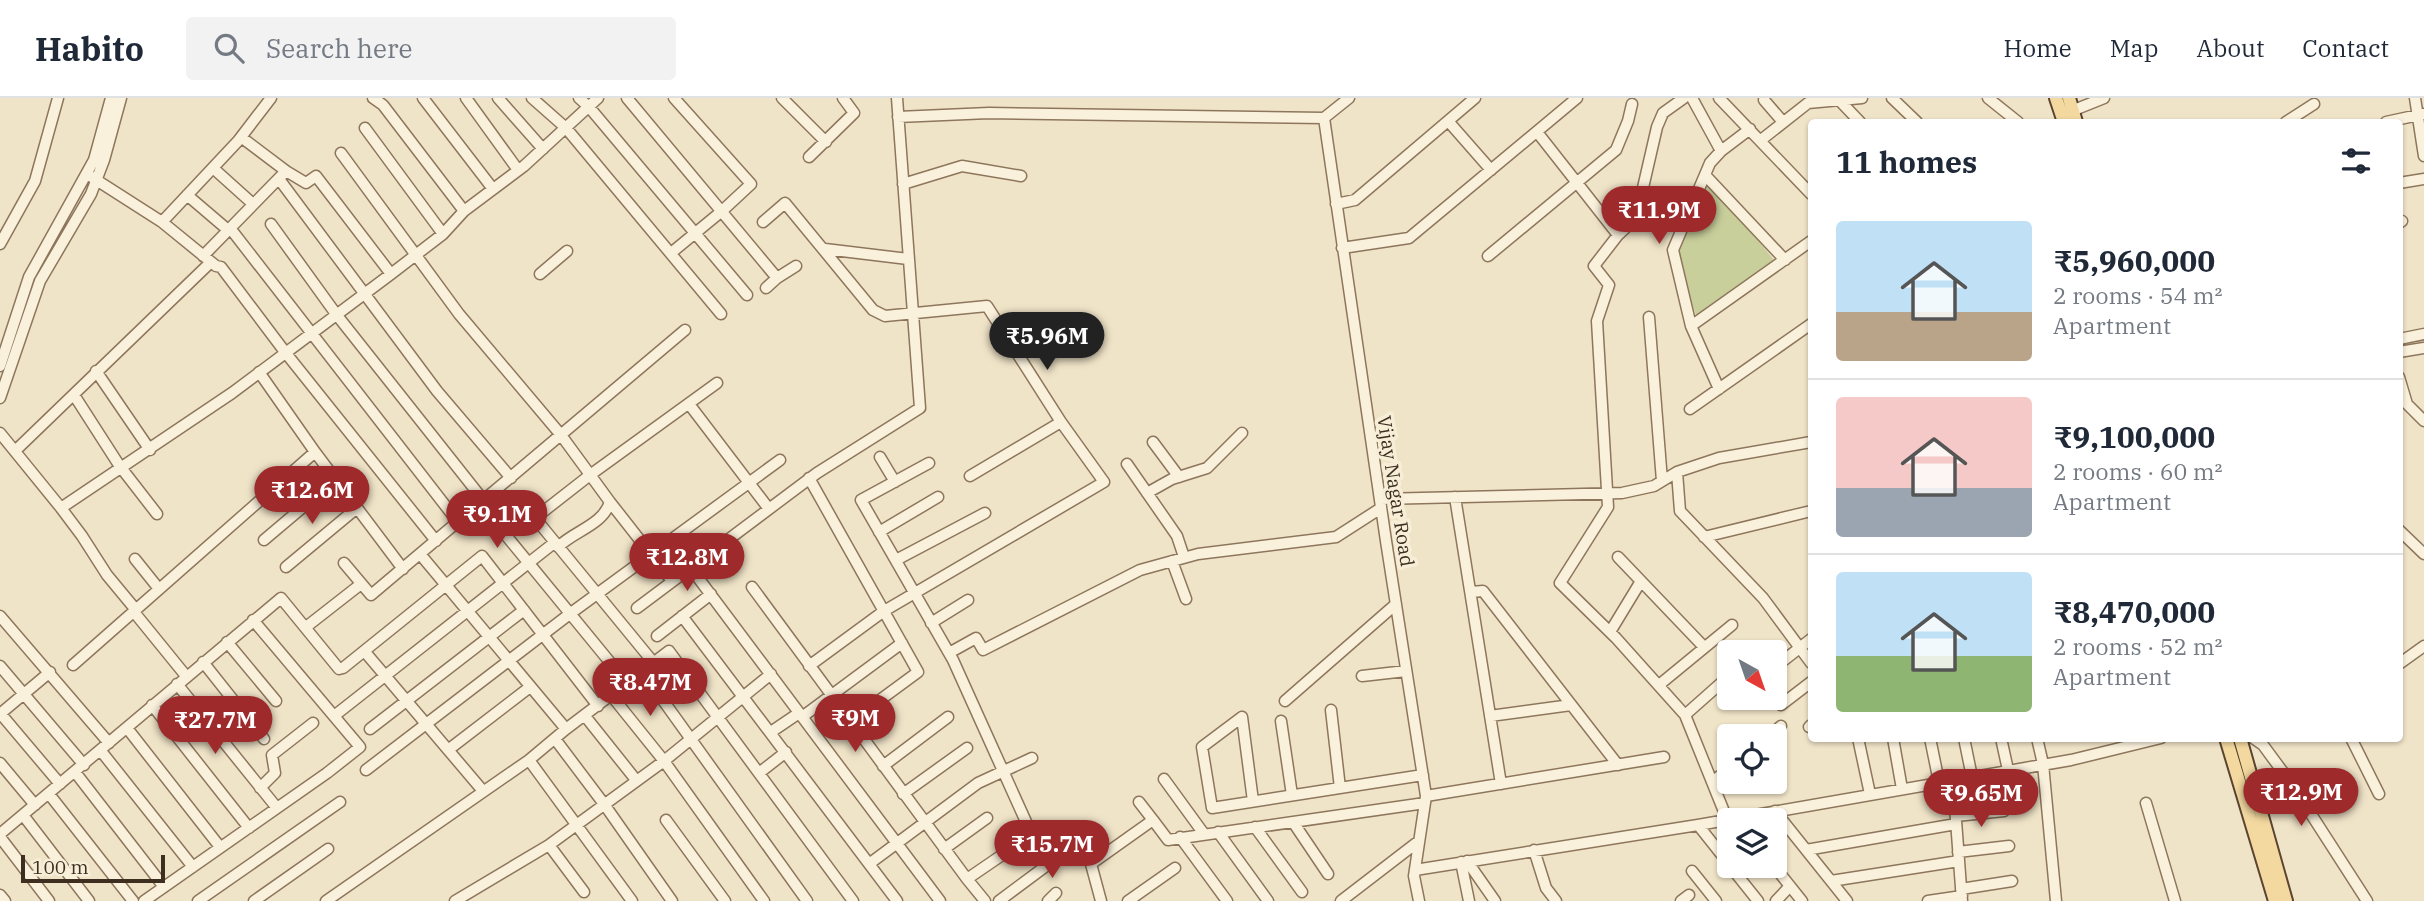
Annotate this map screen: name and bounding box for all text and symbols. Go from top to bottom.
search box [186,17,676,80]
text: Habito [35,27,144,70]
icon: search [210,29,248,67]
text: Search here [266,31,412,65]
text: Home [2004,32,2072,64]
text: Map [2110,32,2158,64]
text: About [2196,32,2264,64]
text: Contact [2302,32,2389,64]
text: 11 homes [1836,142,1977,181]
icon: filters [2337,142,2375,180]
pin: ₹11.9M [1602,186,1716,246]
text: ₹11.9M [1617,194,1701,224]
text: ₹5,960,000 [2053,241,2215,280]
icon: home [1892,249,1976,333]
text: 2 rooms · 54 m² [2053,280,2223,310]
text: Apartment [2053,310,2171,340]
pin: ₹5.96M [990,313,1104,372]
text: ₹5.96M [1005,320,1089,350]
street label: Vijay Nagar Road [1372,414,1420,568]
text: ₹9,100,000 [2053,417,2215,456]
icon: home [1892,425,1976,509]
text: 2 rooms · 60 m² [2053,456,2223,486]
pin: ₹12.6M [255,466,369,526]
text: ₹12.6M [270,474,354,504]
text: Apartment [2053,486,2171,516]
pin: ₹9.1M [448,490,546,550]
text: ₹9.1M [462,498,532,528]
pin: ₹12.8M [630,533,744,593]
text: ₹12.8M [645,541,729,571]
text: ₹8,470,000 [2053,592,2215,631]
icon: home [1892,600,1976,684]
text: 2 rooms · 52 m² [2053,631,2223,661]
north arrow [1717,640,1787,710]
map controls [1717,640,1787,878]
pin: ₹8.47M [593,658,707,718]
text: Apartment [2053,661,2171,691]
text: ₹8.47M [608,666,692,696]
pin: ₹9M [821,694,889,754]
pin: ₹27.7M [158,696,272,756]
text: ₹9M [830,702,880,732]
text: ₹27.7M [173,704,257,734]
button: locate [1717,724,1787,794]
pin: ₹12.9M [2244,768,2358,828]
pin: ₹9.65M [1924,770,2038,829]
text: ₹12.9M [2259,776,2343,806]
text: ₹9.65M [1939,777,2023,807]
button: layers [1717,808,1787,878]
pin: ₹15.7M [995,820,1109,880]
text: ₹15.7M [1010,828,1094,858]
scale bar [21,852,164,884]
text: 100 m [32,855,89,879]

